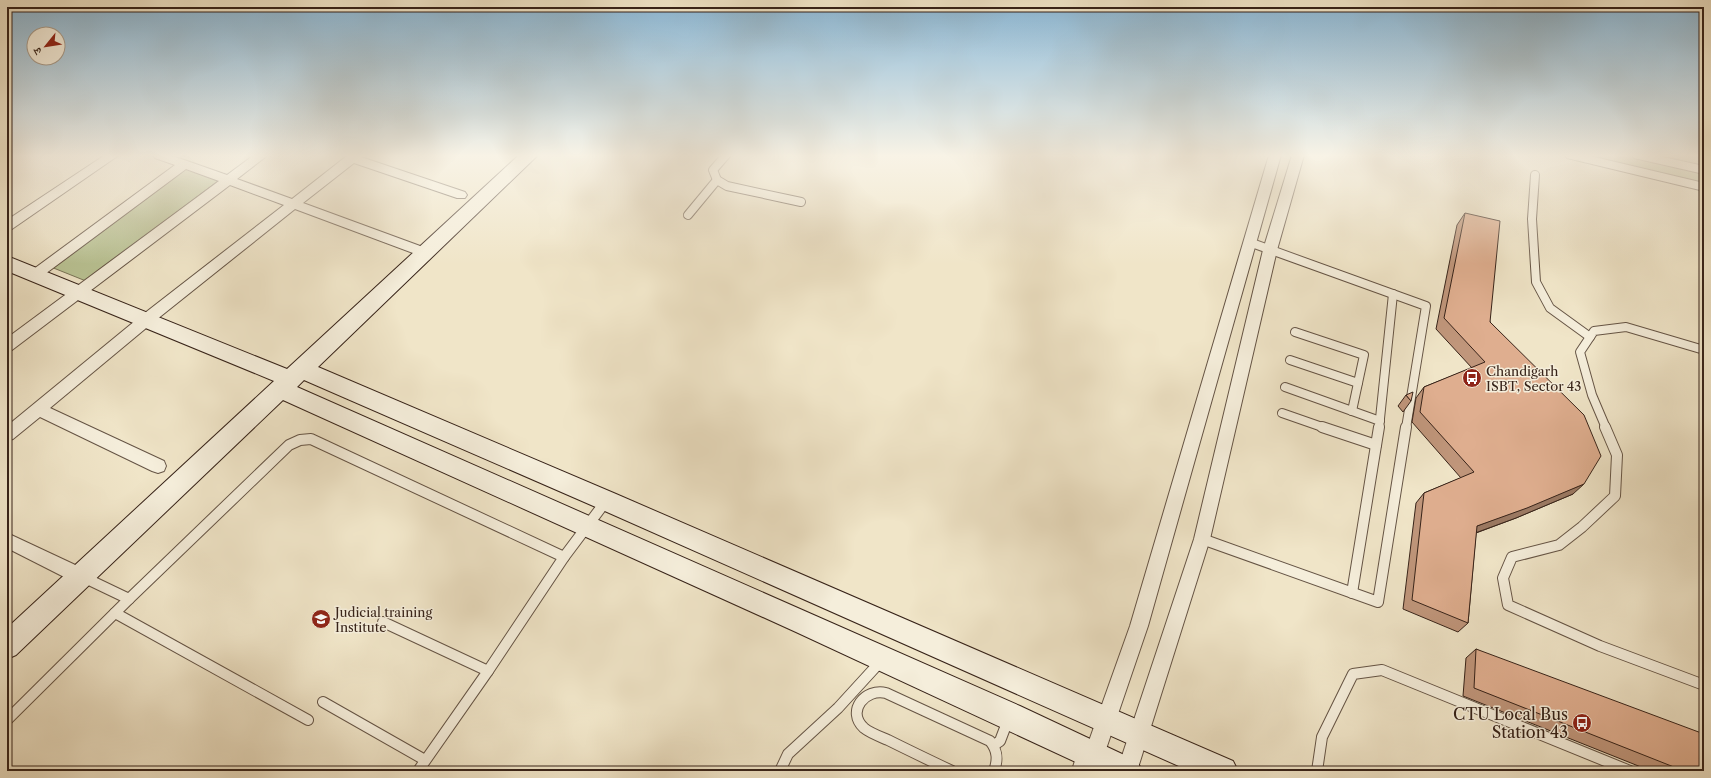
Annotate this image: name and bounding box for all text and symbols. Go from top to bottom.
north arrow [26,26,66,66]
text: उ [29,44,45,58]
place label: Chandigarh ISBT, Sector 43 [1486,363,1582,394]
bus stop icon: Chandigarh ISBT, Sector 43 [1461,367,1483,389]
place label: Judicial training Institute [333,604,432,635]
school or university icon: Judicial training Institute [310,608,332,630]
place label: CTU Local Bus Station 43 [1453,704,1568,742]
bus stop icon: CTU Local Bus Station 43 [1571,712,1593,734]

